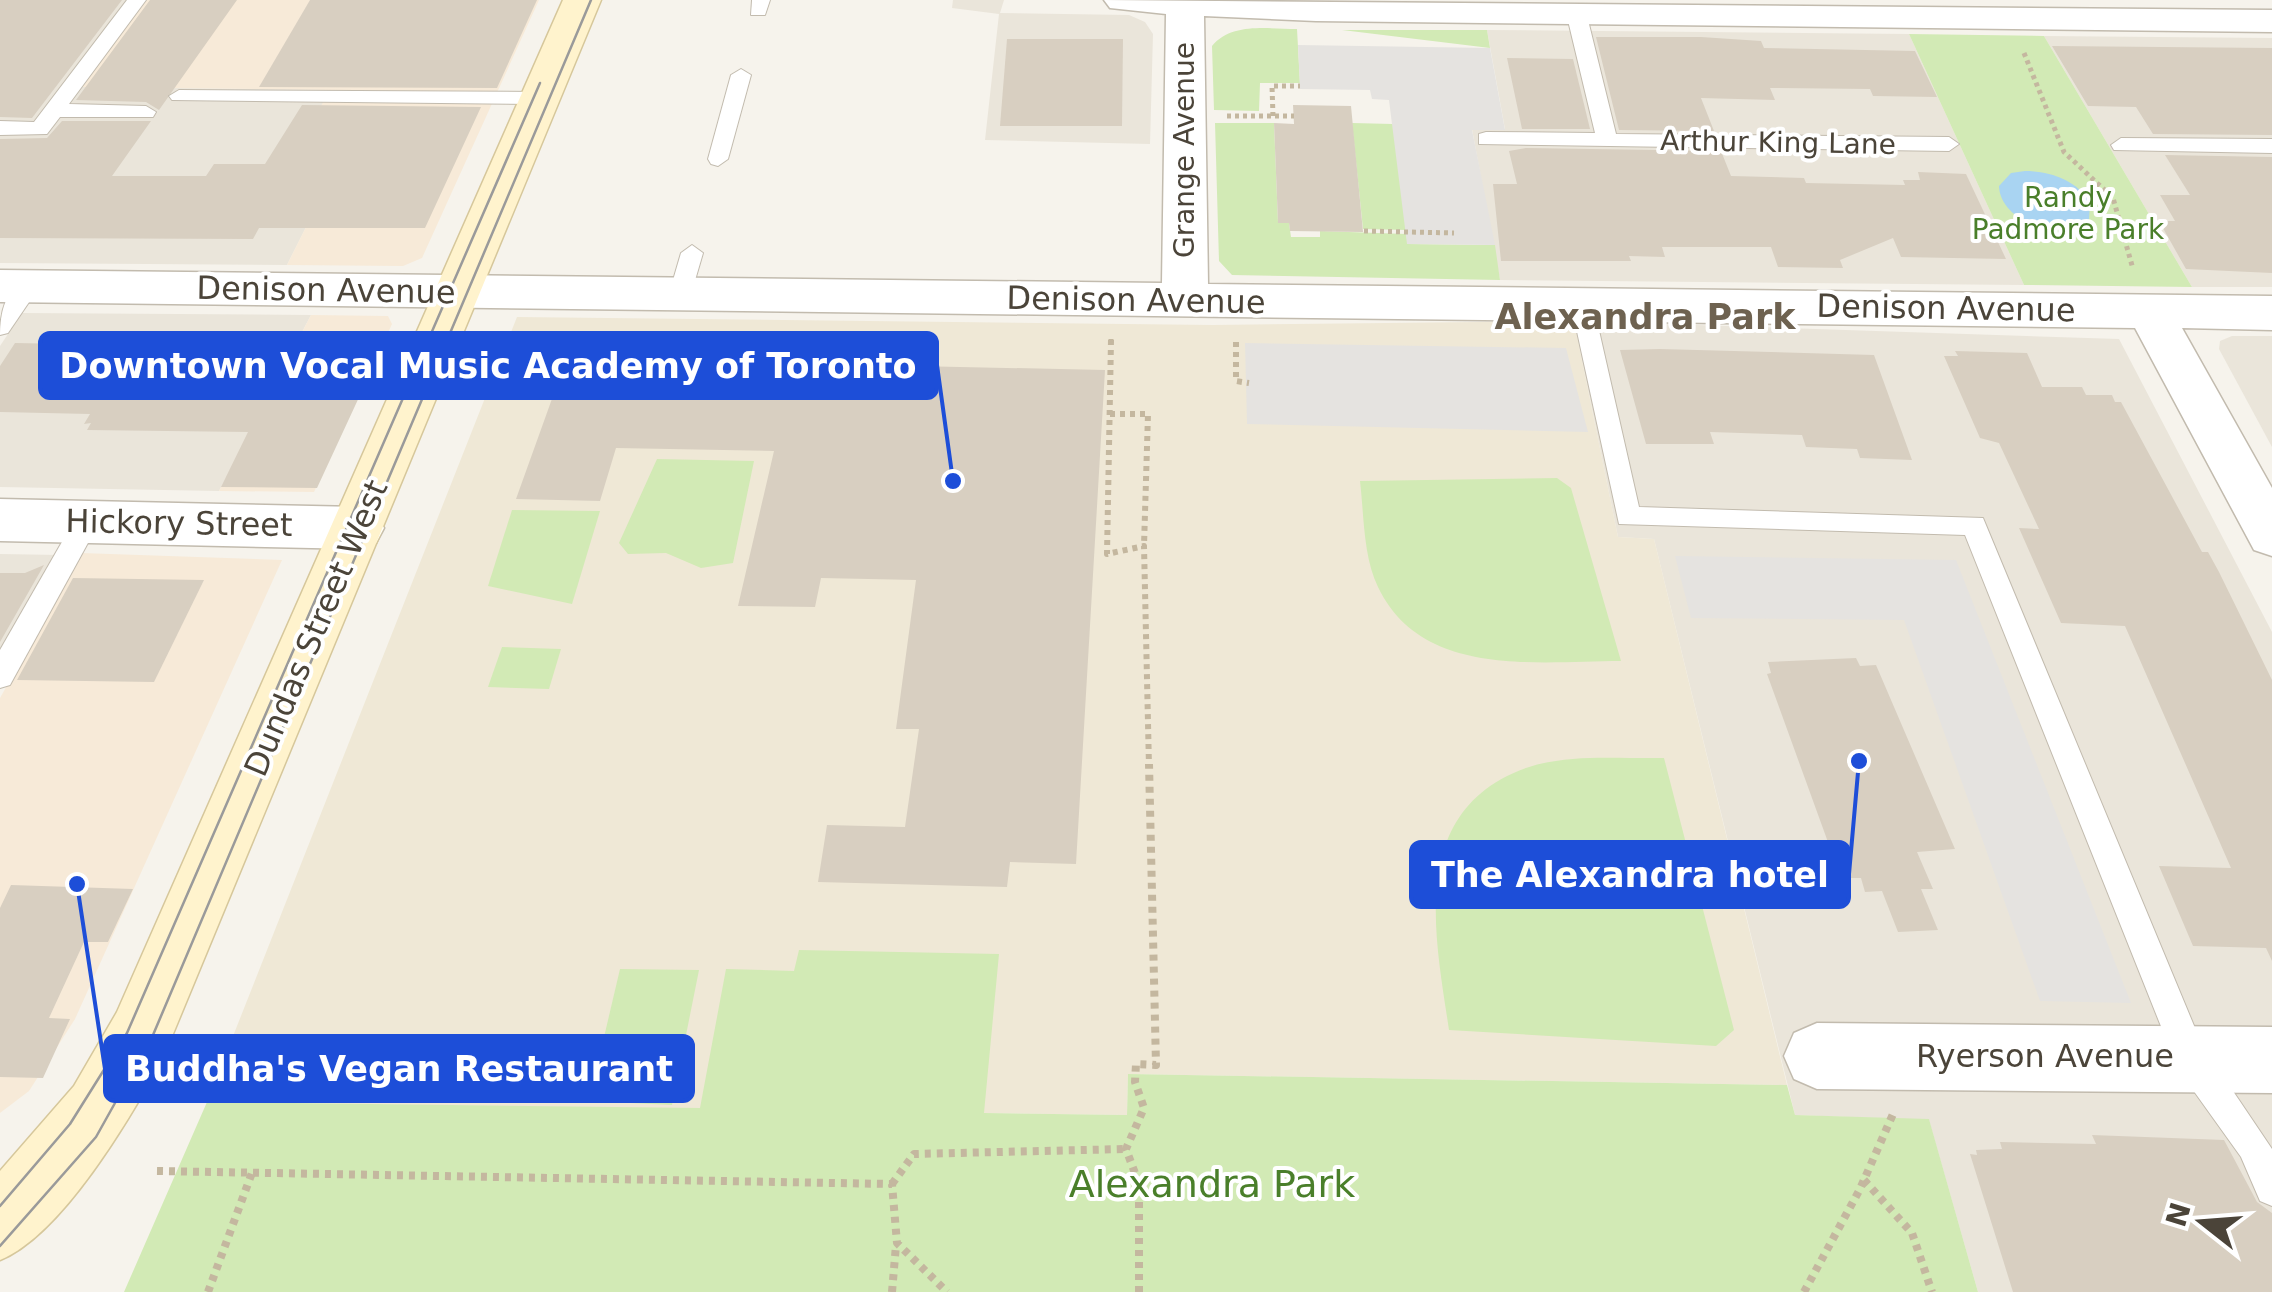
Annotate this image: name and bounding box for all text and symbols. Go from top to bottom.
street label: Grange Avenue [1168,42,1201,258]
street label: Arthur King Lane [1660,124,1896,161]
park label: Randy Padmore Park [1972,181,2165,246]
street label: Denison Avenue [196,269,456,311]
street label: Denison Avenue [1006,279,1266,321]
street label: Denison Avenue [1816,287,2076,329]
district label: Alexandra Park [1495,297,1796,337]
callout: Downtown Vocal Music Academy of Toronto [40,333,937,398]
text: Downtown Vocal Music Academy of Toronto [59,346,917,386]
street label: Dundas Street West [236,474,396,782]
street label: Hickory Street [65,502,293,544]
callout: The Alexandra hotel [1411,842,1849,907]
text: The Alexandra hotel [1431,855,1829,895]
callout: Buddha's Vegan Restaurant [105,1036,693,1101]
street label: Ryerson Avenue [1916,1037,2174,1075]
text: Buddha's Vegan Restaurant [125,1049,673,1089]
park label: Alexandra Park [1069,1162,1355,1206]
north arrow [2152,1172,2252,1272]
text: N [2159,1199,2198,1231]

